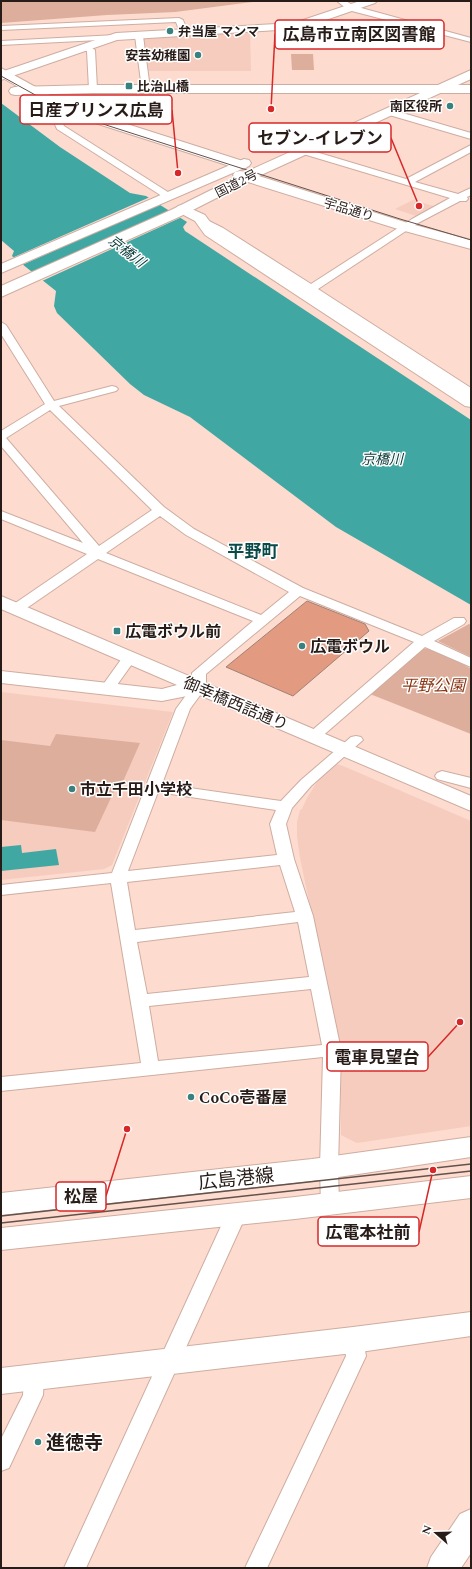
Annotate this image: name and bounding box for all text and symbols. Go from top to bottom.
callout: 広島市立南区図書館 [275,20,444,49]
place label: 弁当屋 マンマ [178,22,259,42]
text: 広島市立南区図書館 [283,22,436,48]
marker: 弁当屋 マンマ [165,26,175,36]
place label: 安芸幼稚園 [125,46,190,66]
marker: 安芸幼稚園 [193,50,203,60]
place label: 比治山橋 [137,77,189,97]
marker: 比治山橋 [124,81,134,91]
callout: 日産プリンス広島 [20,95,172,124]
place label: 南区役所 [390,97,442,117]
text: 日産プリンス広島 [28,98,164,124]
marker: 南区役所 [445,101,455,111]
callout: セブン-イレブン [249,123,391,152]
text: セブン-イレブン [257,126,383,152]
street label: 国道2号 [212,165,261,203]
street label: 宇品通り [321,193,377,227]
water label: 京橋川 [104,230,151,274]
water label: 京橋川 [361,449,405,470]
district label: 平野町 [228,539,279,565]
place label: 広電ボウル前 [125,620,221,644]
marker: 広電ボウル前 [112,626,122,636]
place label: 広電ボウル [310,635,390,659]
marker: 広電ボウル [297,641,307,651]
street label: 御幸橋西詰通り [179,671,292,737]
park label: 平野公園 [401,674,467,698]
place label: 市立千田小学校 [80,778,192,802]
marker: 市立千田小学校 [67,784,77,794]
callout: 電車見望台 [327,1042,428,1071]
text: 電車見望台 [335,1045,420,1071]
place label: CoCo壱番屋 [199,1086,287,1110]
marker: CoCo壱番屋 [186,1092,196,1102]
street label: 広島港線 [197,1161,275,1198]
callout: 松屋 [56,1182,106,1211]
text: 松屋 [64,1184,98,1210]
callout: 広電本社前 [318,1217,419,1246]
text: 広電本社前 [326,1220,411,1246]
place label: 進徳寺 [46,1429,103,1458]
marker: 進徳寺 [33,1437,43,1447]
north arrow [416,1513,456,1553]
text: N [418,1523,437,1537]

